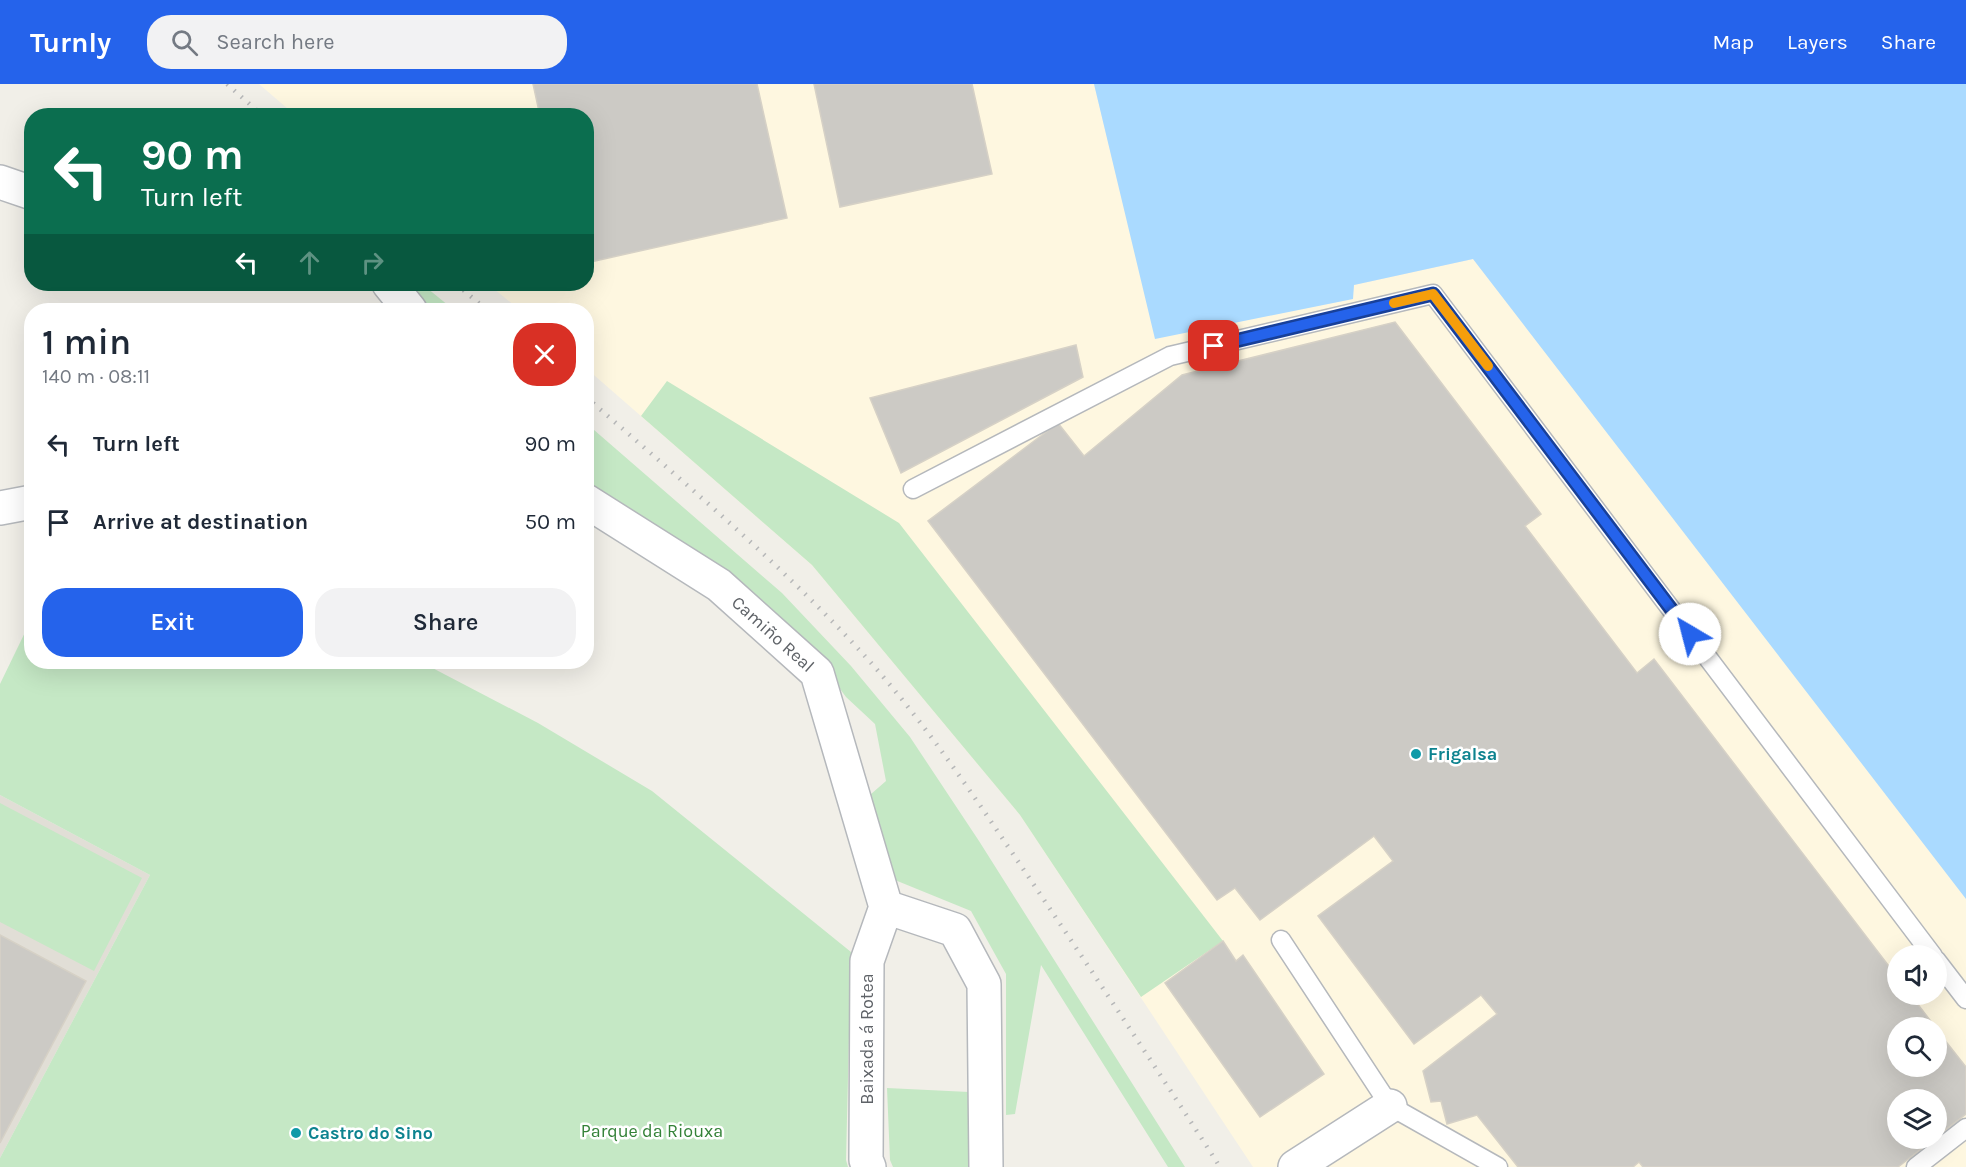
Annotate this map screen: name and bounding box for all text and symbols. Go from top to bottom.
search box [147,15,567,69]
text: Turnly [30,26,111,59]
icon: search [168,26,201,59]
text: Search here [216,29,335,55]
text: Map [1712,30,1754,54]
text: Layers [1787,30,1848,54]
text: Share [1881,30,1936,54]
text: 90 m [141,130,244,180]
icon: left [42,132,120,210]
text: Turn left [141,181,242,213]
icon: left [230,246,263,279]
icon: ahead [293,246,326,279]
icon: right [356,246,389,279]
pin [1188,320,1239,371]
text: 1 min [42,321,131,363]
button: close [513,323,576,386]
icon: arrive [1197,329,1230,362]
text: 140 m · 08:11 [42,365,150,388]
icon: left [42,428,75,461]
text: Turn left [93,431,180,457]
text: 90 m [524,431,576,457]
icon: arrive [42,506,75,539]
text: Arrive at destination [93,509,308,535]
text: 50 m [525,509,576,535]
button: Exit [42,588,303,657]
button: Share [315,588,576,657]
street label: Camiño Real [727,591,819,677]
position arrow [1658,602,1722,666]
place label: Frigalsa [1428,743,1497,765]
marker: Frigalsa [1409,747,1423,761]
map controls [1887,945,1947,1149]
button: sound [1887,945,1947,1005]
street label: Baixada á Rotea [856,973,878,1105]
button: search [1887,1017,1947,1077]
button: layers [1887,1089,1947,1149]
park label: Parque da Riouxa [581,1120,723,1142]
place label: Castro do Sino [308,1122,433,1144]
marker: Castro do Sino [289,1126,303,1140]

